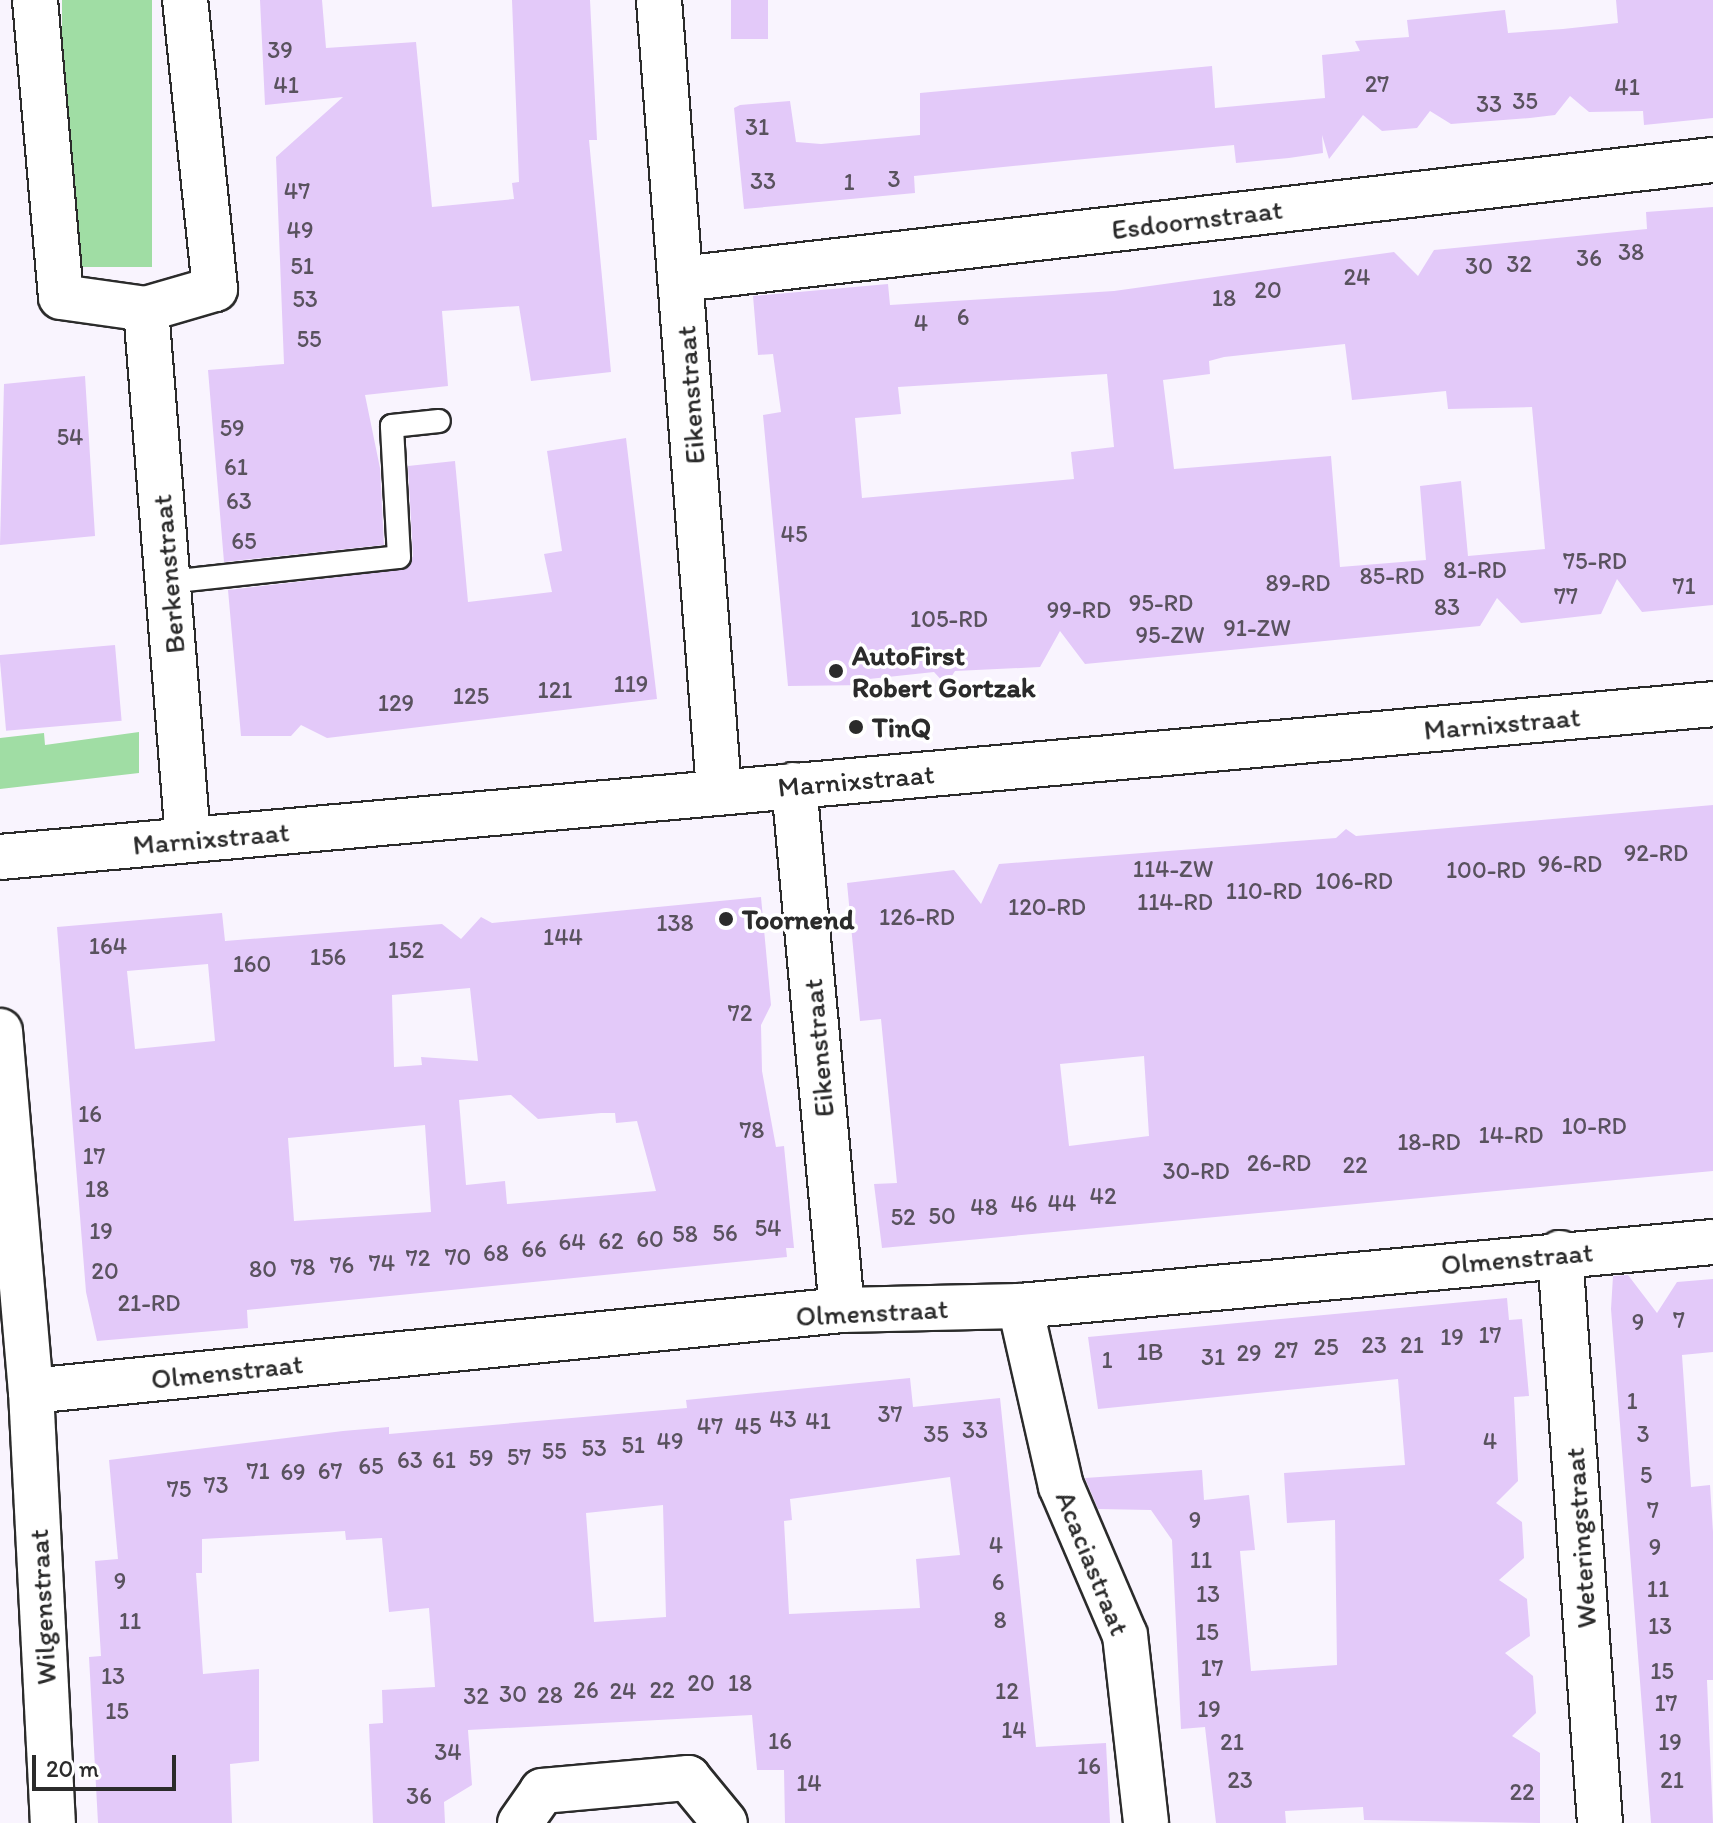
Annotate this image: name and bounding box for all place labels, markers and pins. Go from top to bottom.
place label: AutoFirst Robert Gortzak [852,638,1035,704]
marker: AutoFirst Robert Gortzak [827,662,845,680]
place label: TinQ [872,710,931,744]
marker: TinQ [847,718,865,736]
place label: Toornend [742,902,854,936]
marker: Toornend [717,910,735,928]

